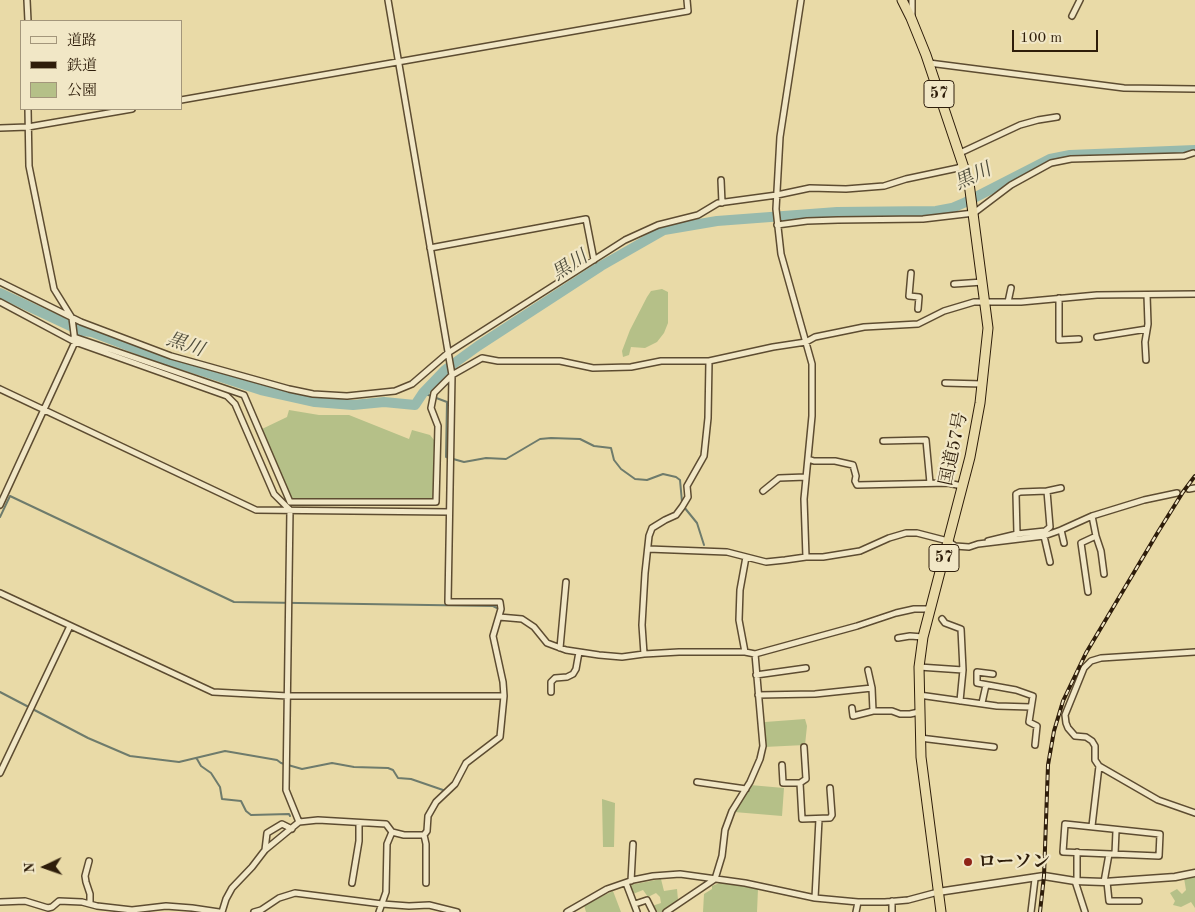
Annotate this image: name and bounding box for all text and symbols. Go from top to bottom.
legend [20,20,182,110]
scale bar [1015,20,1101,52]
text: 100 m [1020,31,1062,46]
text: 道路 [67,34,97,49]
text: 鉄道 [67,59,97,74]
road number: 57 [924,80,954,108]
text: 公園 [67,84,97,99]
water label: 黒川 [951,159,995,195]
water label: 黒川 [548,246,592,286]
water label: 黒川 [163,328,207,362]
street label: 国道57号 [936,410,972,488]
road number: 57 [929,544,959,572]
north arrow [20,842,70,892]
place label: ローソン [978,851,1050,873]
marker: ローソン [962,856,974,868]
text: N [23,862,37,874]

